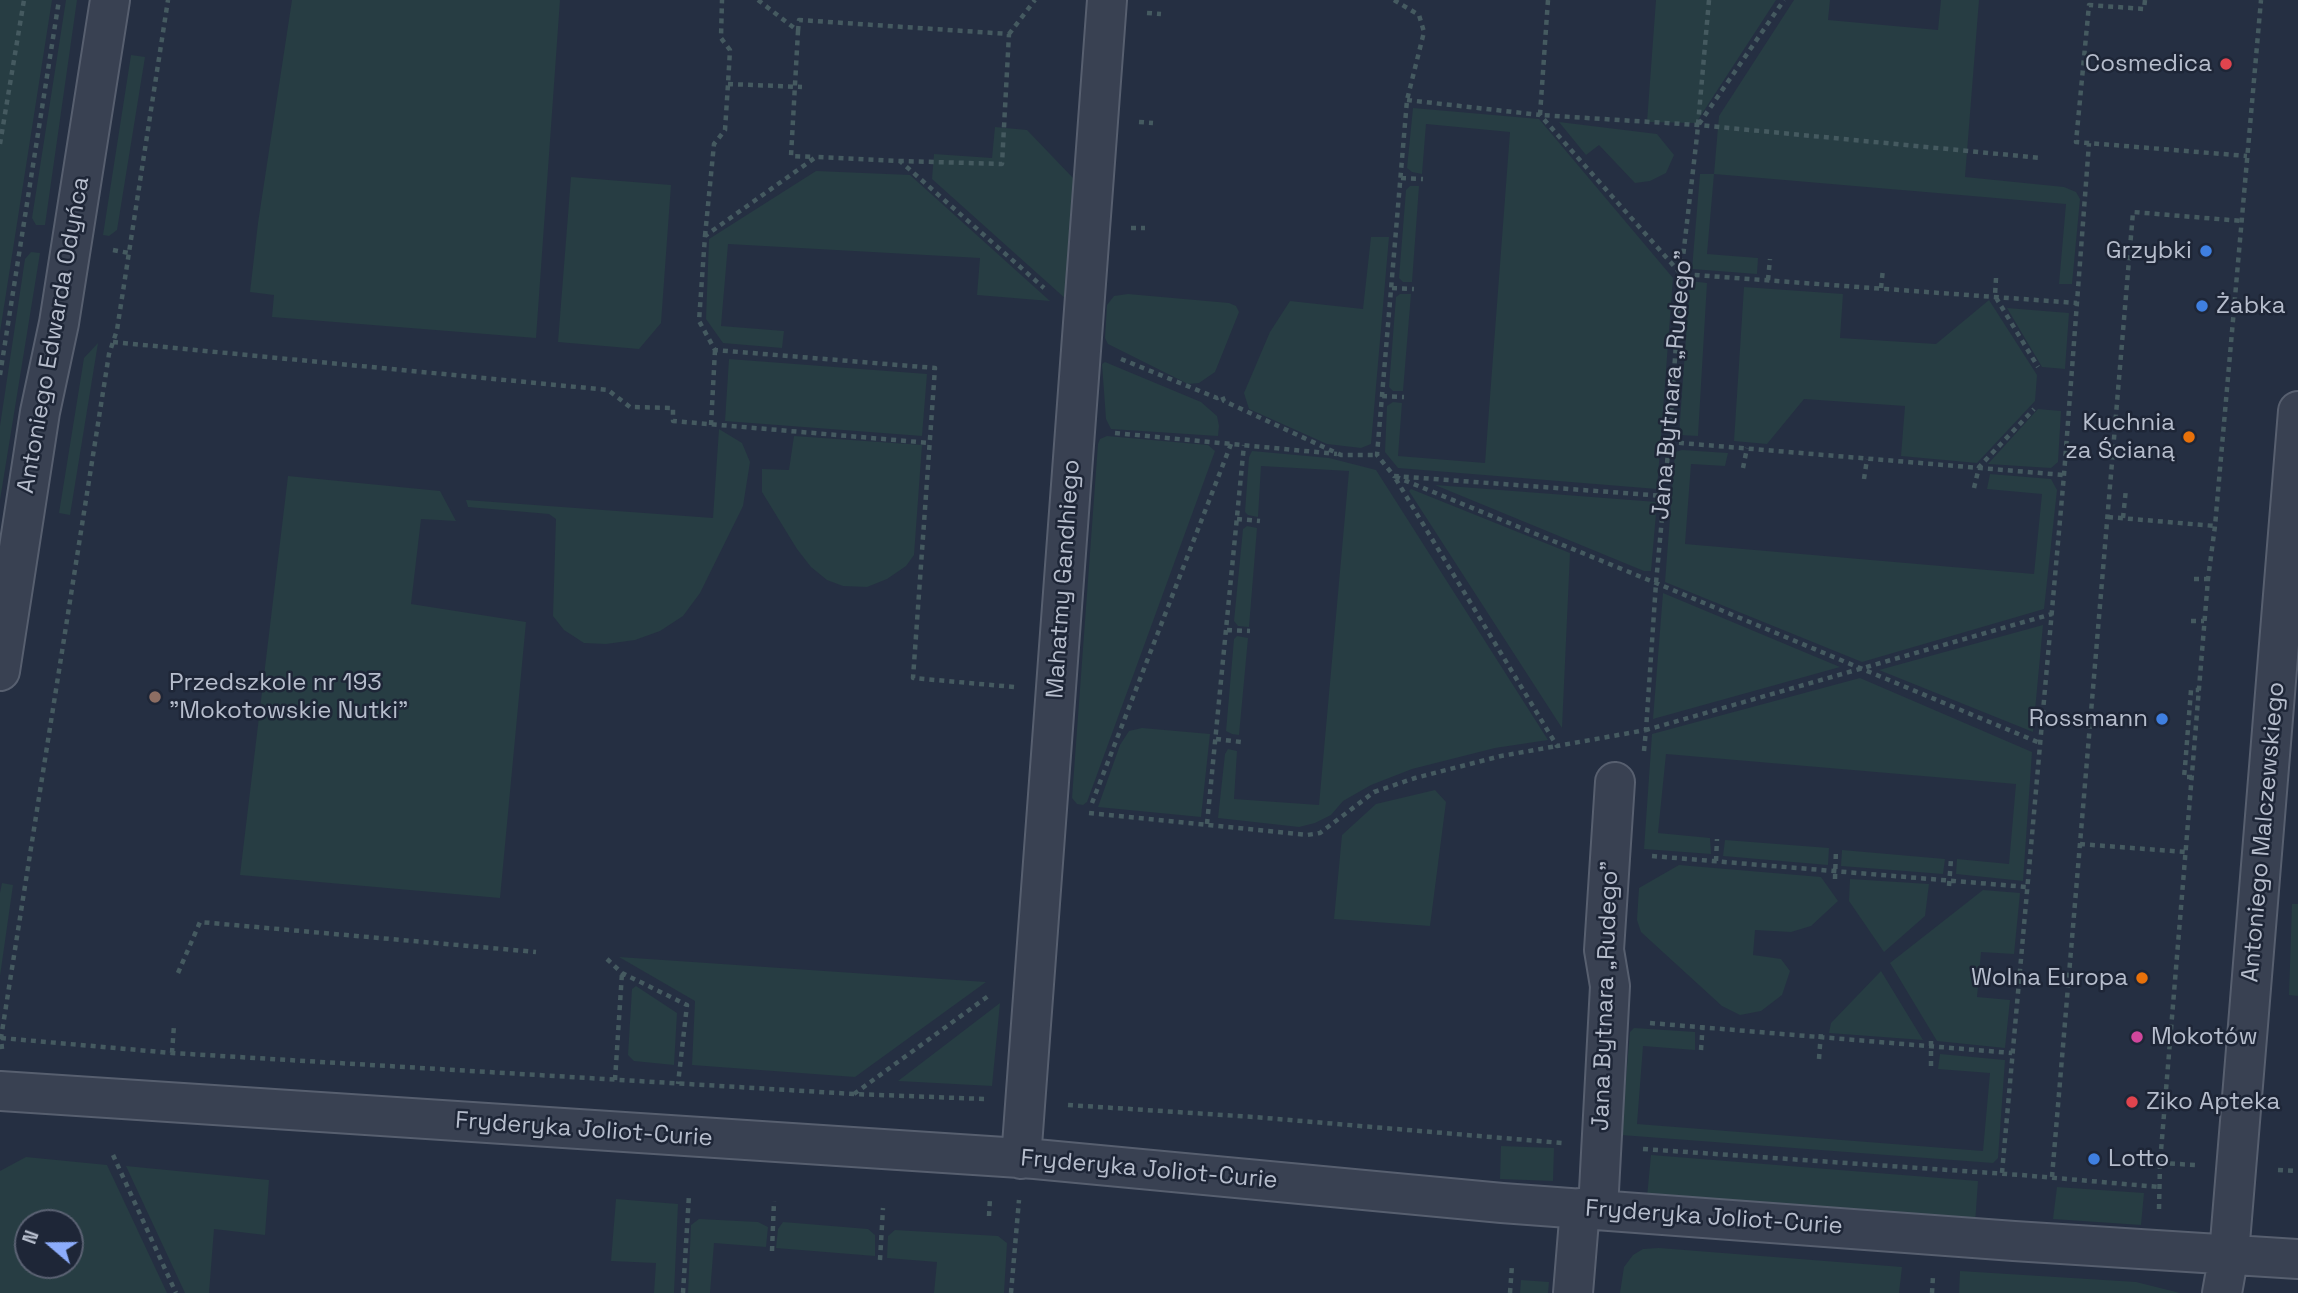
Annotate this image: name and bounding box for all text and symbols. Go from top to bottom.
place label: Cosmedica [2085,50,2212,78]
marker: Cosmedica [2218,56,2234,72]
street label: Antoniego Edwarda Odyńca [12,174,96,496]
place label: Grzybki [2106,237,2192,265]
marker: Grzybki [2198,243,2214,259]
street label: Jana Bytnara „Rudego” [1647,249,1699,521]
place label: Żabka [2216,292,2286,320]
marker: Żabka [2194,298,2210,314]
place label: Kuchnia za Ścianą [2065,409,2175,465]
marker: Kuchnia za Ścianą [2181,429,2197,445]
street label: Mahatmy Gandhiego [1041,459,1087,699]
place label: Przedszkole nr 193 "Mokotowskie Nutki" [169,669,408,725]
street label: Antoniego Malczewskiego [2237,681,2291,983]
marker: Przedszkole nr 193 "Mokotowskie Nutki" [147,689,163,705]
place label: Rossmann [2029,705,2148,733]
marker: Rossmann [2154,711,2170,727]
street label: Jana Bytnara „Rudego” [1587,860,1625,1132]
place label: Wolna Europa [1971,964,2128,992]
marker: Wolna Europa [2134,970,2150,986]
place label: Mokotów [2151,1023,2258,1051]
marker: Mokotów [2129,1029,2145,1045]
place label: Ziko Apteka [2146,1088,2280,1116]
marker: Ziko Apteka [2124,1094,2140,1110]
street label: Fryderyka Joliot-Curie [454,1107,714,1153]
street label: Fryderyka Joliot-Curie [1019,1144,1279,1196]
place label: Lotto [2108,1145,2169,1173]
marker: Lotto [2086,1151,2102,1167]
street label: Fryderyka Joliot-Curie [1584,1195,1844,1241]
north arrow [14,1209,84,1279]
text: N [17,1227,45,1248]

